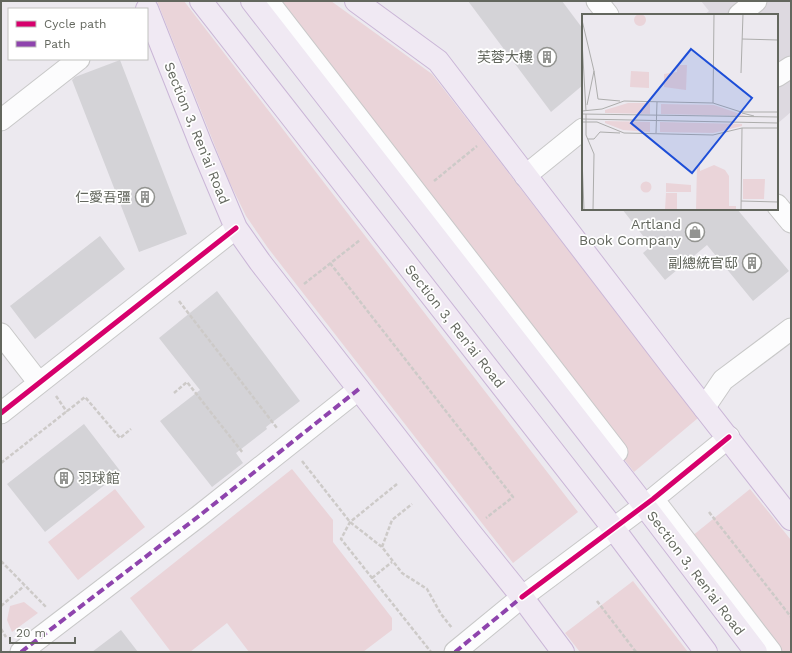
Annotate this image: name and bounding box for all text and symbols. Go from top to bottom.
legend [8,8,148,60]
inset map [582,14,778,210]
text: Cycle path [44,17,106,31]
text: Path [44,37,70,51]
building icon: 芙蓉大樓 [536,46,558,68]
place label: 芙蓉大樓 [477,49,533,65]
street label: Section 3, Ren’ai Road [161,60,233,206]
building icon: 仁愛吾彊 [134,186,156,208]
place label: 仁愛吾彊 [75,189,131,205]
place label: Artland Book Company [579,216,682,248]
shop icon: Artland Book Company [684,221,706,243]
building icon: 副總統官邸 [741,252,763,274]
place label: 副總統官邸 [668,255,738,271]
street label: Section 3, Ren’ai Road [402,261,508,391]
building icon: 羽球館 [53,467,75,489]
place label: 羽球館 [78,470,120,486]
street label: Section 3, Ren’ai Road [644,508,748,638]
scale bar [10,619,75,645]
text: 20 m [16,626,46,640]

